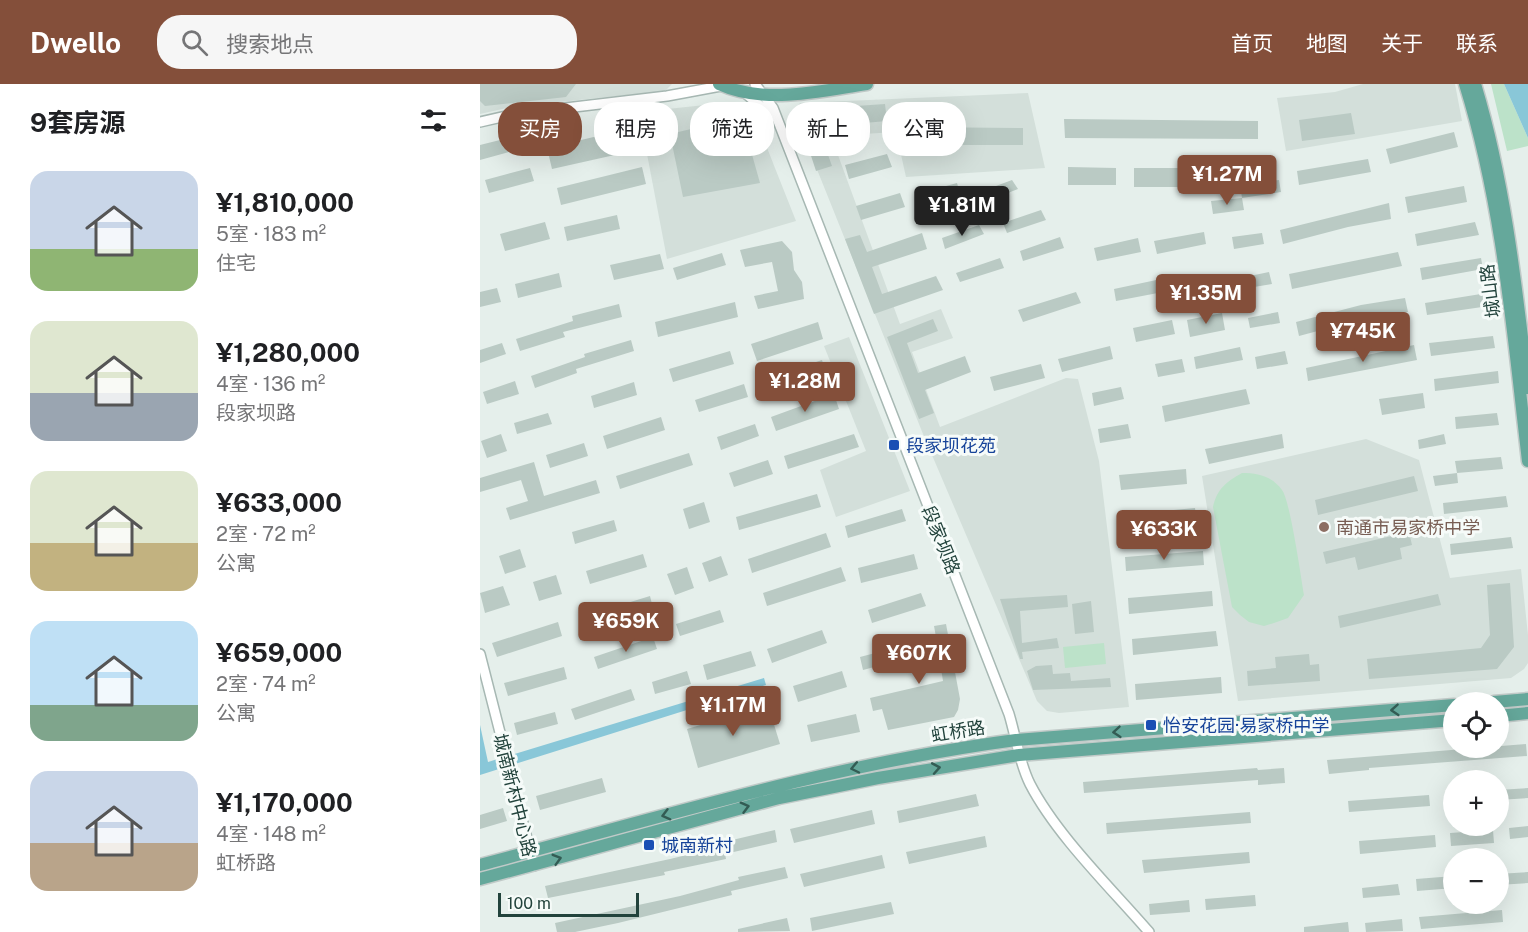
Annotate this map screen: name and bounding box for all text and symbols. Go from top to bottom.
search box [157,15,577,69]
text: Dwello [30,26,121,59]
icon: search [178,26,211,59]
text: 搜索地点 [226,31,314,57]
text: 首页 [1231,31,1273,56]
text: 地图 [1306,31,1348,56]
text: 关于 [1381,31,1423,56]
text: 联系 [1456,31,1498,56]
chip: 买房 [498,102,582,156]
chip: 租房 [594,102,678,156]
chip: 筛选 [690,102,774,156]
chip: 新上 [786,102,870,156]
chip: 公寓 [882,102,966,156]
icon: filters [417,104,450,137]
text: 9套房源 [30,107,125,138]
pin: ¥1.27M [1178,155,1276,206]
text: ¥1.27M [1191,162,1263,186]
pin: ¥1.81M [913,186,1011,237]
text: ¥1,810,000 [216,187,354,218]
text: ¥1.81M [928,193,996,217]
icon: home [78,195,150,267]
text: 5室 · 183 m² [216,222,326,246]
text: 住宅 [216,251,256,275]
street label: 城山路 [1476,263,1504,319]
pin: ¥1.35M [1157,274,1255,325]
text: ¥1.35M [1170,281,1242,305]
pin: ¥745K [1321,312,1405,363]
text: ¥745K [1330,319,1396,343]
text: ¥1,280,000 [216,337,360,368]
icon: home [78,345,150,417]
pin: ¥1.28M [756,362,854,413]
text: ¥1.28M [769,369,841,393]
text: 4室 · 136 m² [216,372,325,396]
text: 段家坝路 [216,401,296,425]
place label: 段家坝花苑 [906,435,996,456]
marker: 段家坝花苑 [887,438,901,452]
text: ¥633,000 [216,487,342,518]
icon: home [78,495,150,567]
street label: 段家坝路 [918,503,964,577]
pin: ¥633K [1122,510,1206,561]
text: ¥633K [1130,517,1198,541]
place label: 南通市易家桥中学 [1336,517,1480,538]
marker: 南通市易家桥中学 [1317,520,1331,534]
text: 2室 · 72 m² [216,522,316,546]
text: 公寓 [216,551,256,575]
pin: ¥659K [584,602,668,653]
text: ¥659K [592,609,660,633]
pin: ¥607K [877,634,961,685]
text: ¥659,000 [216,637,342,668]
text: ¥607K [886,641,952,665]
icon: home [78,645,150,717]
text: 2室 · 74 m² [216,672,316,696]
pin: ¥1.17M [684,686,782,737]
map controls [1443,692,1509,914]
button: locate [1443,692,1509,758]
text: ¥1.17M [700,693,766,717]
text: 公寓 [216,701,256,725]
one-way arrow [1391,703,1400,716]
place label: 怡安花园·易家桥中学 [1163,715,1329,736]
street label: 虹桥路 [930,716,986,746]
marker: 怡安花园·易家桥中学 [1144,718,1158,732]
one-way arrow [1113,725,1122,738]
street label: 城南新村中心路 [490,731,540,859]
one-way arrow [851,761,861,774]
one-way arrow [931,762,941,775]
button: + [1443,770,1509,836]
text: ¥1,170,000 [216,787,353,818]
icon: home [78,795,150,867]
one-way arrow [740,802,750,815]
one-way arrow [661,808,671,821]
text: 4室 · 148 m² [216,822,326,846]
place label: 城南新村 [661,835,733,856]
marker: 城南新村 [642,838,656,852]
button: − [1443,848,1509,914]
text: 虹桥路 [216,851,276,875]
one-way arrow [551,854,562,866]
scale bar [498,890,639,918]
text: 100 m [507,894,551,913]

